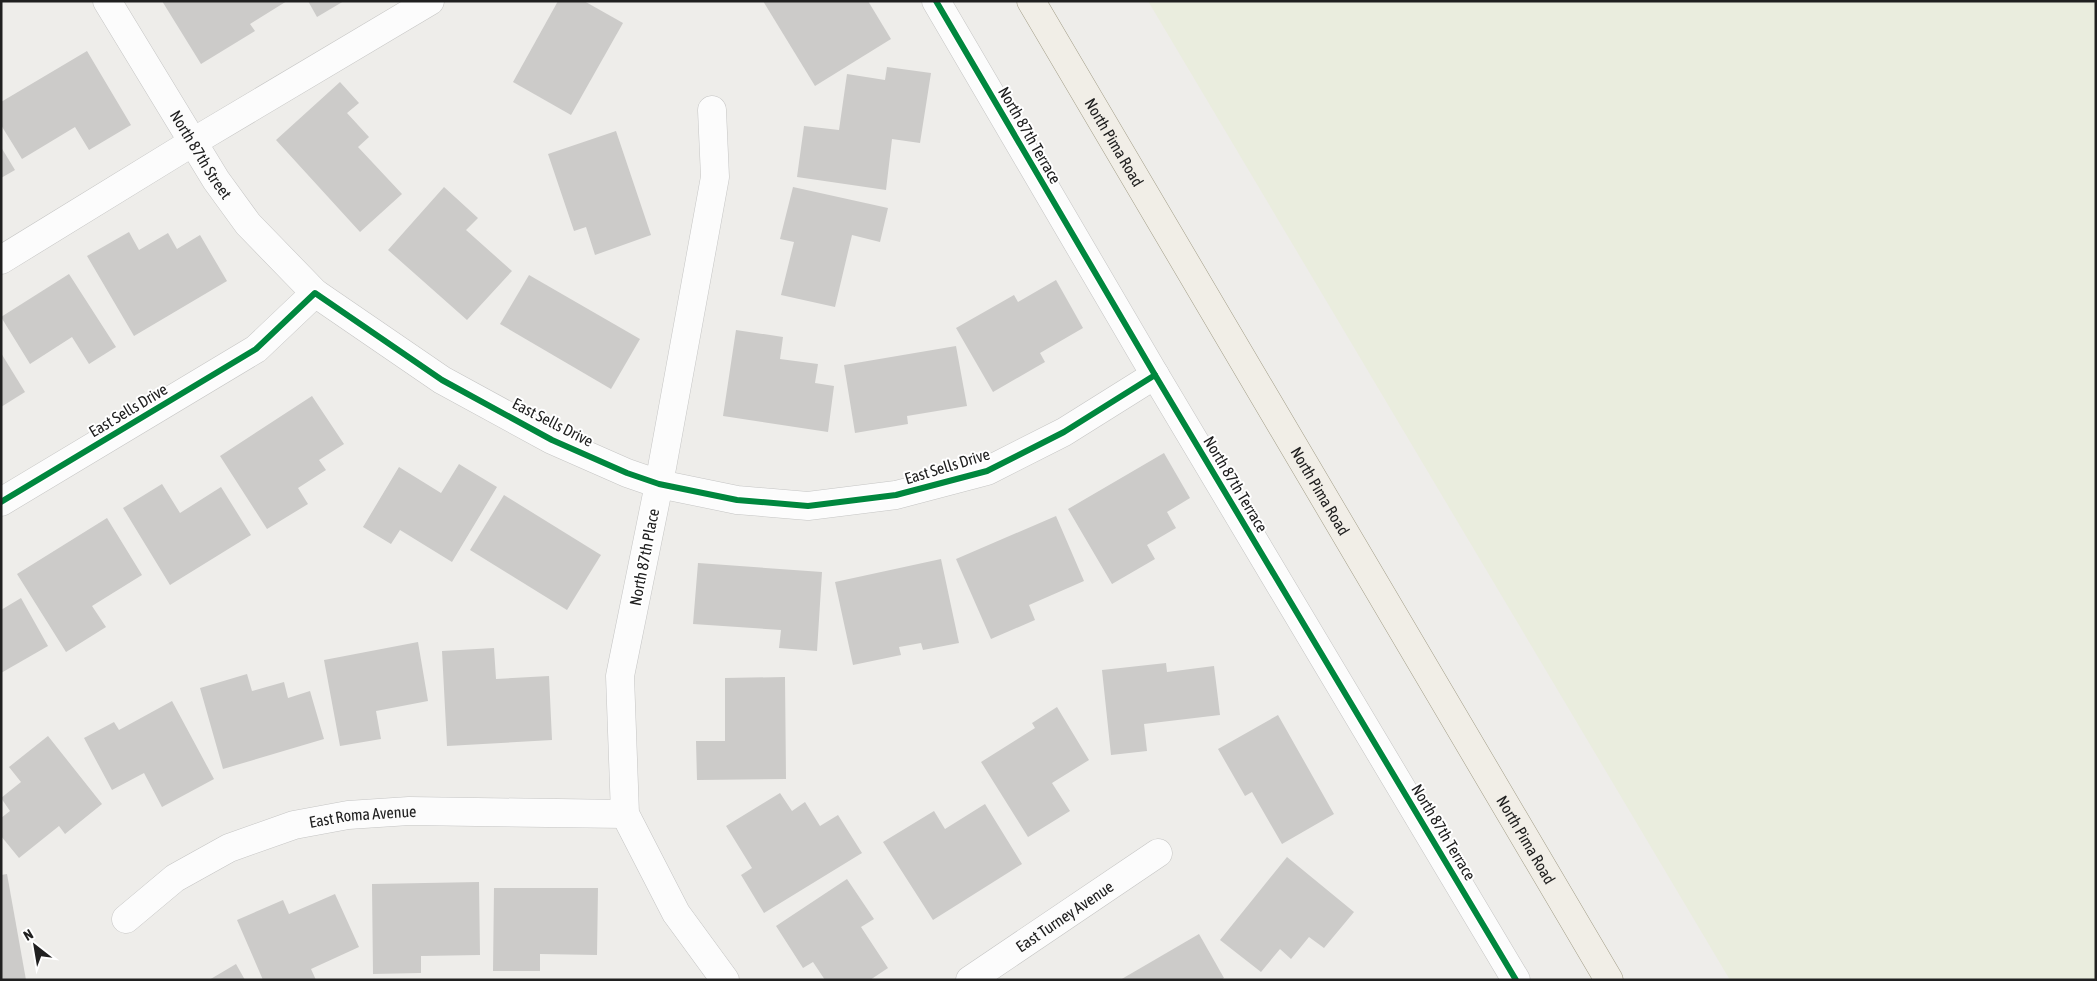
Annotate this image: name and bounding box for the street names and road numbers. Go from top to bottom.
street label: North 87th Terrace [995,83,1065,187]
street label: North Pima Road [1081,95,1147,189]
street label: North 87th Street [167,107,236,202]
street label: East Sells Drive [86,380,170,440]
street label: East Sells Drive [510,394,596,450]
street label: North 87th Terrace [1200,433,1272,535]
street label: North Pima Road [1287,444,1353,538]
street label: East Sells Drive [902,445,992,487]
street label: North 87th Place [626,507,662,607]
street label: North 87th Terrace [1408,781,1480,883]
street label: North Pima Road [1493,792,1559,887]
street label: East Roma Avenue [308,802,416,831]
street label: East Turney Avenue [1012,877,1117,955]

